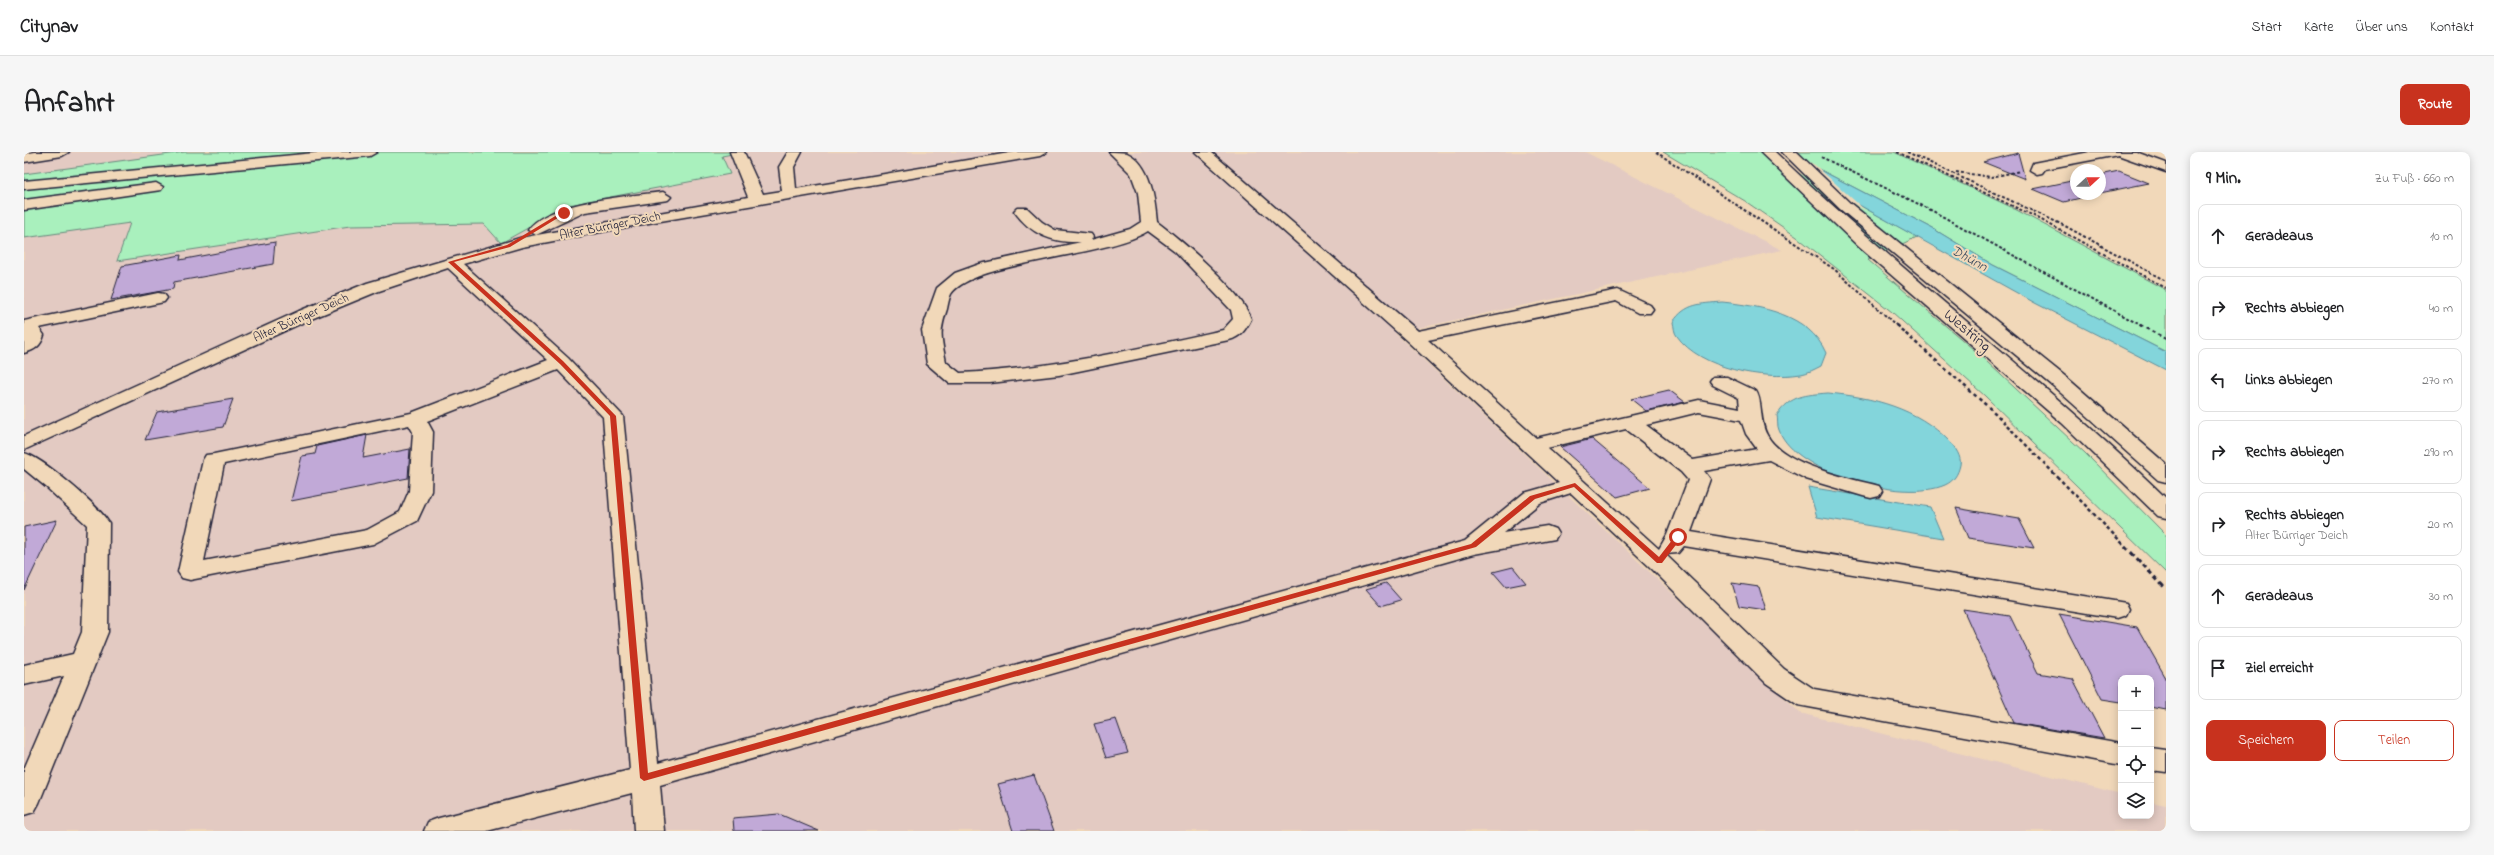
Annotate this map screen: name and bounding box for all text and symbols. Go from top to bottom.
text: Citynav [20,14,78,41]
text: Start [2252,17,2282,38]
text: Karte [2304,17,2334,38]
text: Über uns [2356,17,2408,38]
text: Kontakt [2430,17,2474,38]
text: Anfahrt [24,84,115,125]
button: Route [2400,84,2470,125]
north arrow [2070,164,2106,200]
text: 9 Min. [2206,166,2241,191]
text: Zu Fuß · 660 m [2375,169,2454,188]
route end [555,204,573,222]
street label: Alter Bürriger Deich [558,207,662,246]
icon: ahead [2207,225,2229,247]
text: Geradeaus [2245,225,2313,247]
text: 10 m [2430,227,2453,246]
water label: Dhünn [1947,240,1992,278]
street label: Alter Bürriger Deich [250,288,352,349]
icon: right [2207,297,2229,319]
text: Rechts abbiegen [2245,297,2344,319]
text: 40 m [2429,299,2453,318]
street label: Westring [1938,304,1996,358]
icon: left [2207,369,2229,391]
text: Links abbiegen [2245,369,2332,391]
text: 270 m [2422,371,2453,390]
icon: right [2207,441,2229,463]
text: Rechts abbiegen [2245,441,2344,463]
text: 290 m [2424,443,2453,462]
text: Rechts abbiegen [2245,504,2344,526]
icon: right [2207,513,2229,535]
text: 20 m [2428,515,2453,534]
text: Alter Bürriger Deich [2245,526,2348,545]
route start [1669,528,1687,546]
icon: ahead [2207,585,2229,607]
text: Geradeaus [2245,585,2313,607]
text: 30 m [2429,587,2453,606]
icon: arrive [2207,657,2229,679]
text: Ziel erreicht [2245,657,2313,679]
map controls [2118,675,2154,819]
button: + [2118,675,2154,711]
button: − [2118,711,2154,747]
button: Speichern [2206,720,2326,761]
button: Teilen [2334,720,2454,761]
button: locate [2118,747,2154,783]
button: layers [2118,783,2154,819]

